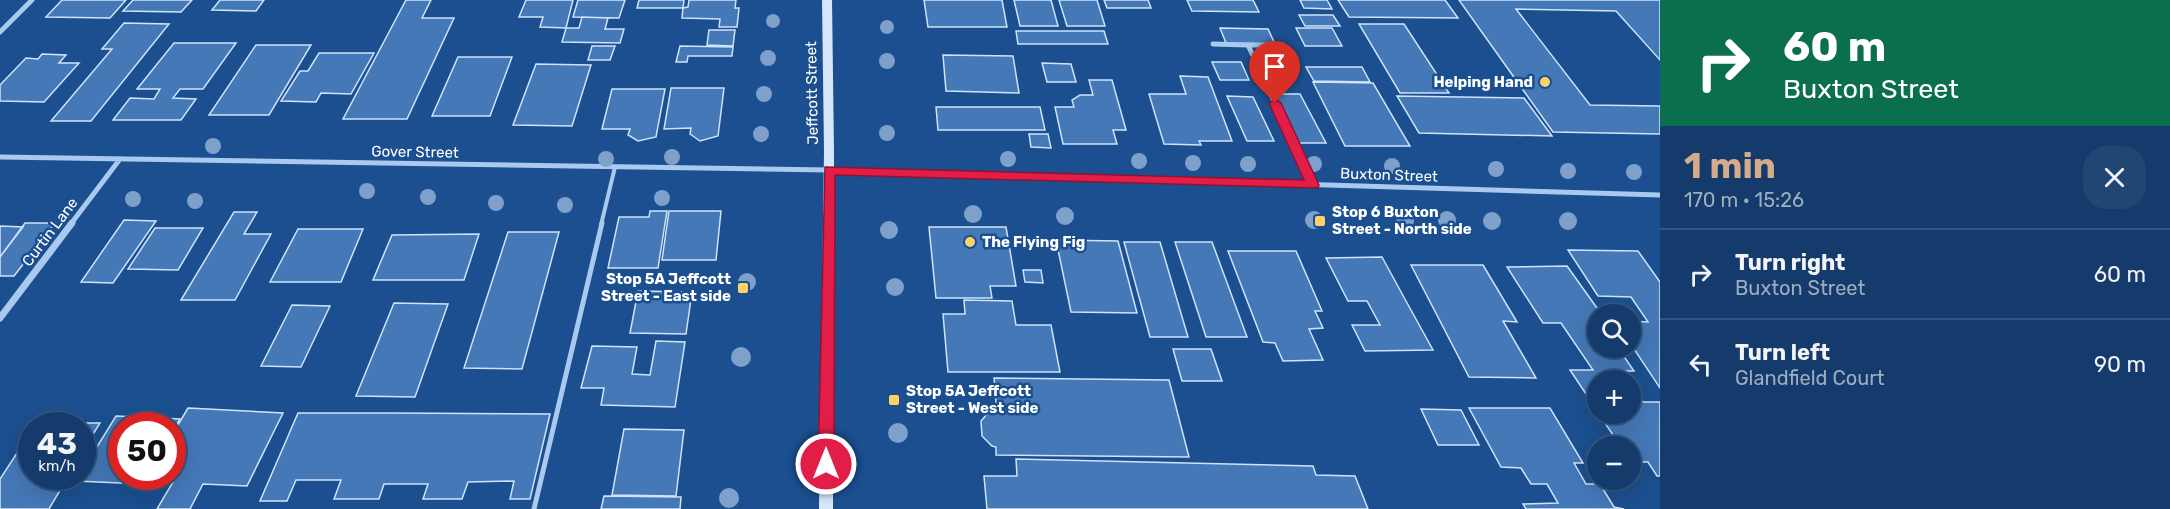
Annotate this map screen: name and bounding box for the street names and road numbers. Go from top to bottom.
street label: Jeffcott Street [802,41,822,145]
street label: Gover Street [371,142,459,162]
street label: Buxton Street [1340,164,1438,186]
street label: Curtin Lane [18,194,82,270]

